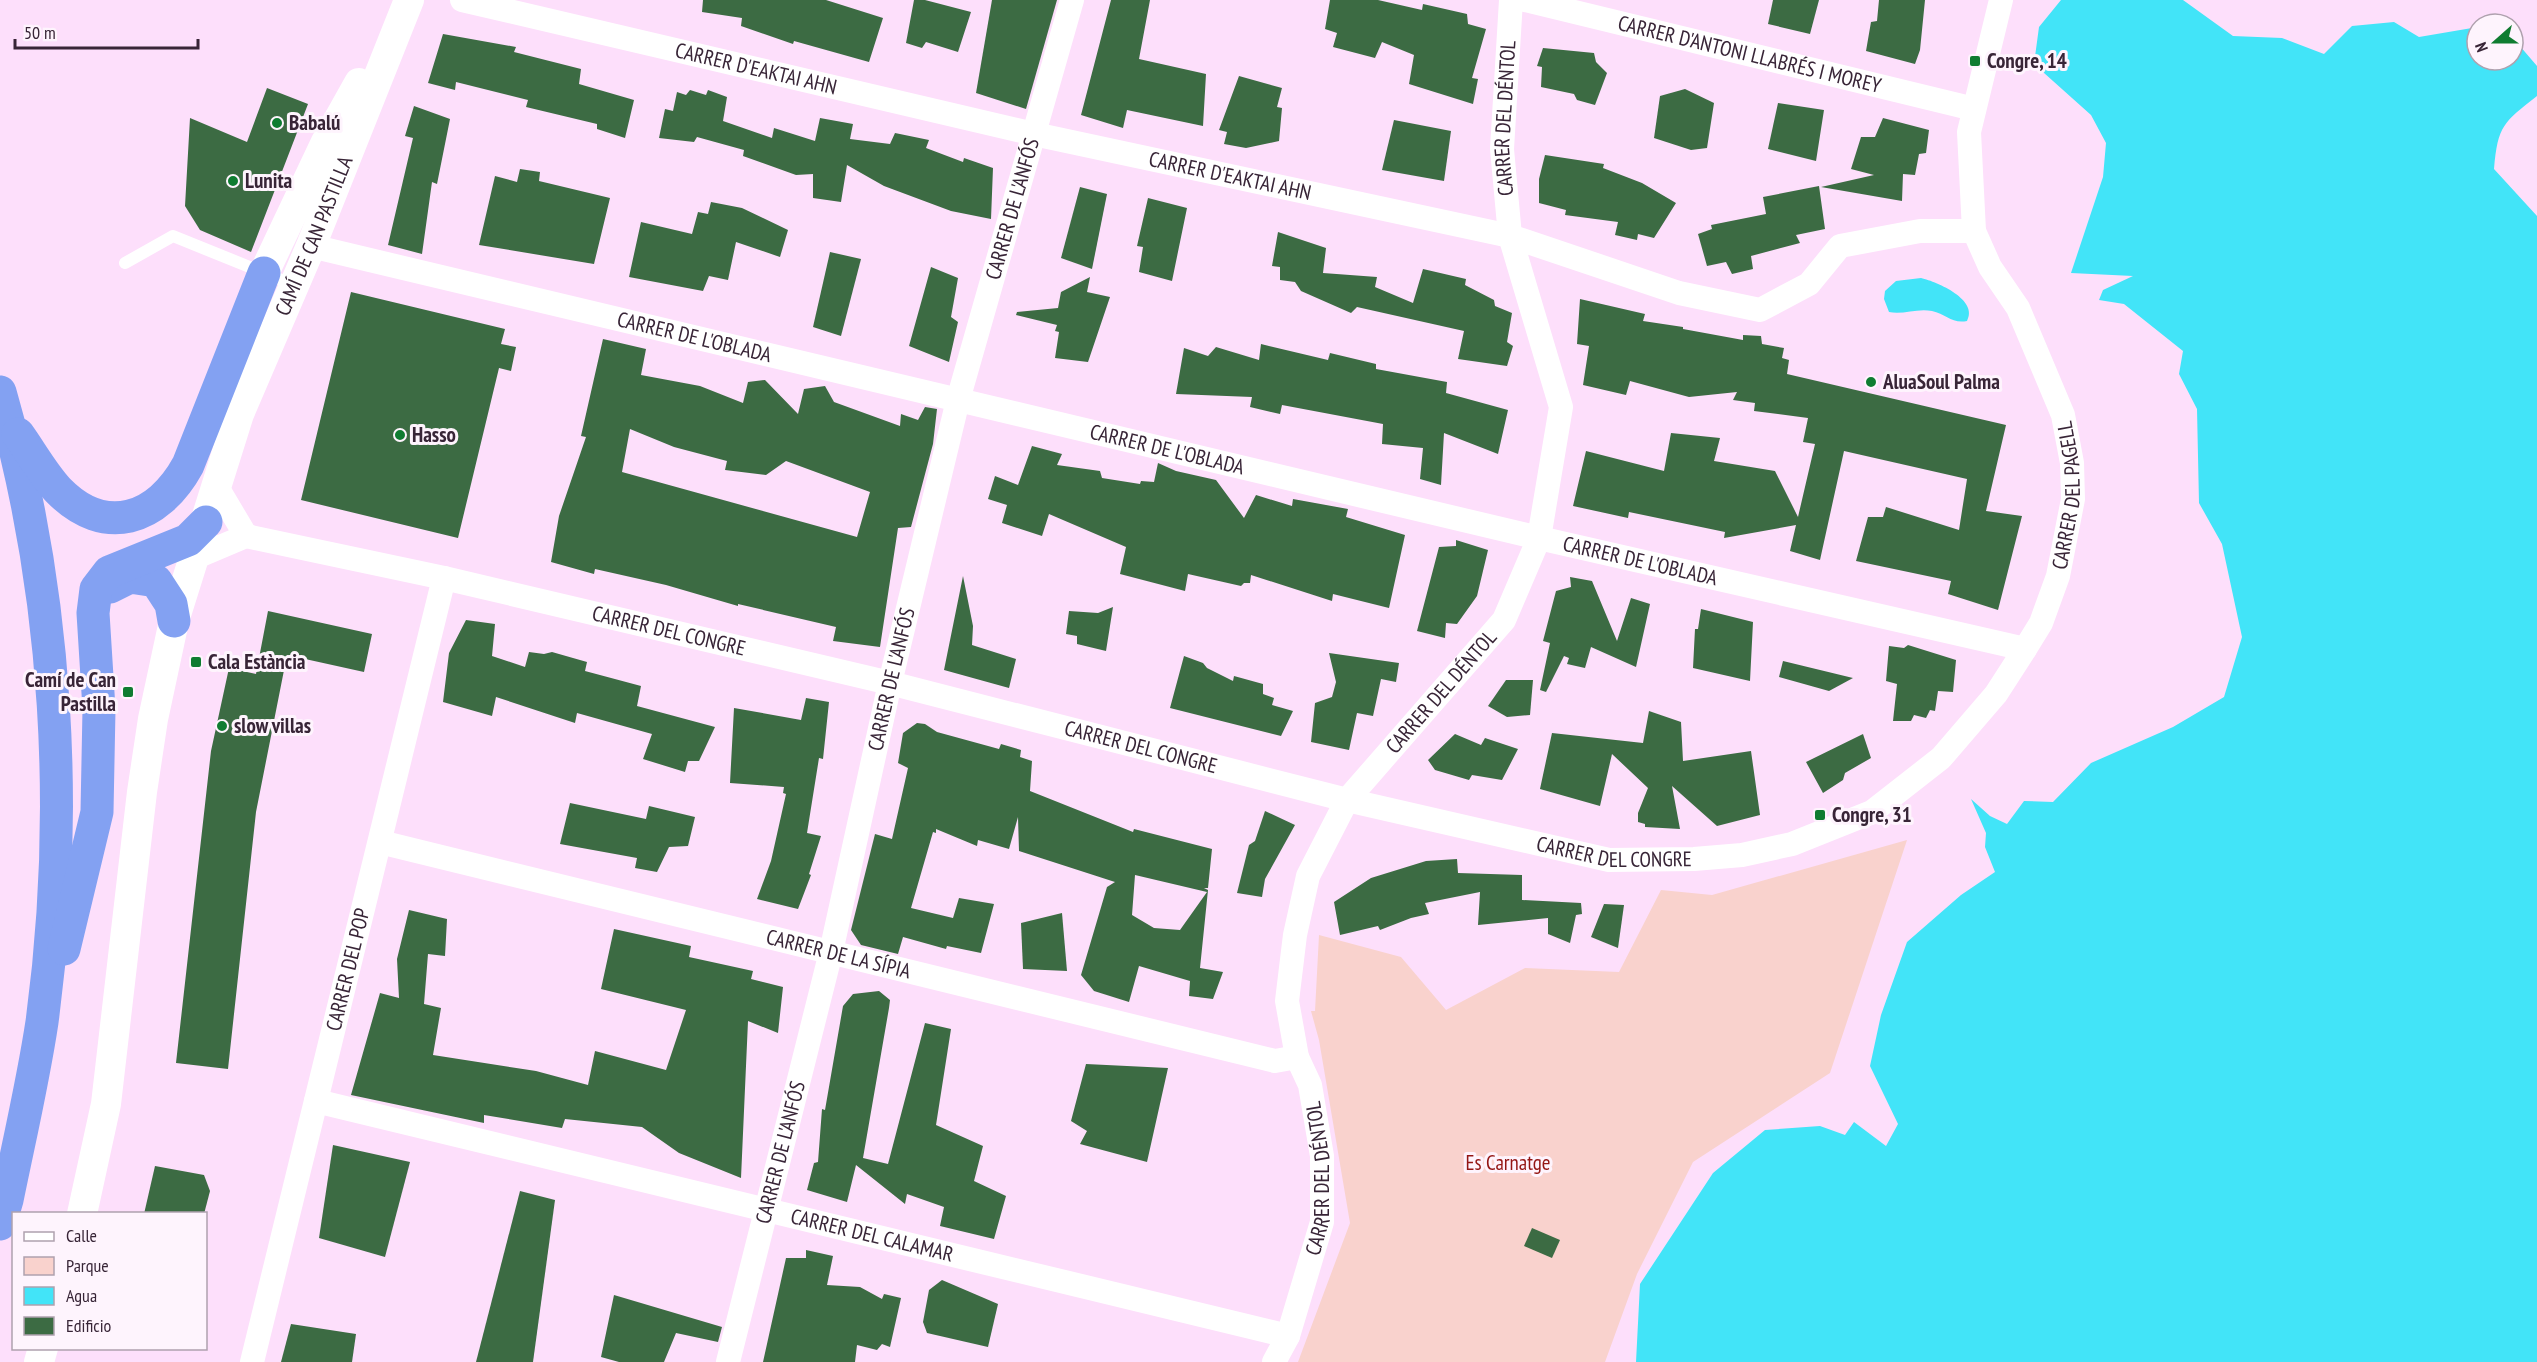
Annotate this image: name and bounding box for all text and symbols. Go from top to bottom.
street label: CARRER D'ANTONI LLABRÉS I MOREY [1615,9,1884,99]
scale bar [15,12,198,50]
north arrow [2465,12,2525,72]
text: 50 m [24,21,56,44]
street label: CARRER D'EAKTAI AHN [673,36,840,100]
street label: CARRER DEL DÉNTOL [1488,40,1522,197]
text: N [2470,40,2492,55]
place label: Congre, 14 [1987,47,2067,74]
marker: Congre, 14 [1968,54,1982,68]
place label: Babalú [289,109,340,136]
marker: Babalú [270,116,284,130]
street label: CARRER DE L'ANFÓS [979,135,1045,283]
street label: CARRER D'EAKTAI AHN [1147,145,1314,206]
street label: CAMÍ DE CAN PASTILLA [269,152,358,320]
place label: Lunita [245,167,293,194]
marker: Lunita [226,174,240,188]
street label: CARRER DE L'OBLADA [615,305,774,368]
place label: AluaSoul Palma [1882,368,2000,395]
marker: AluaSoul Palma [1864,375,1878,389]
street label: CARRER DE L'OBLADA [1087,418,1247,480]
street label: CARRER DEL PAGELL [2046,419,2086,572]
place label: Hasso [412,421,456,448]
marker: Hasso [393,428,407,442]
street label: CARRER DE L'OBLADA [1560,530,1720,591]
street label: CARRER DEL CONGRE [590,599,748,662]
street label: CARRER DE L'ANFÓS [862,605,921,753]
street label: CARRER DEL DÉNTOL [1380,624,1502,759]
place label: Cala Estància [208,648,306,675]
marker: Cala Estància [189,655,203,669]
place label: Camí de Can Pastilla [25,666,116,717]
marker: Camí de Can Pastilla [121,685,135,699]
place label: slow villas [234,712,311,739]
street label: CARRER DEL CONGRE [1062,714,1220,779]
marker: slow villas [215,719,229,733]
place label: Congre, 31 [1832,801,1912,828]
marker: Congre, 31 [1813,808,1827,822]
street label: CARRER DEL CONGRE [1534,830,1692,873]
street label: CARRER DEL POP [320,905,376,1034]
street label: CARRER DE LA SÍPIA [763,923,914,984]
street label: CARRER DE L'ANFÓS [749,1078,811,1227]
street label: CARRER DEL DÉNTOL [1299,1099,1336,1259]
park label: Es Carnatge [1465,1149,1551,1176]
street label: CARRER DEL CALAMAR [788,1202,956,1268]
legend [12,1212,207,1350]
text: Calle [66,1224,97,1247]
text: Parque [66,1254,109,1277]
text: Agua [66,1284,97,1307]
text: Edificio [66,1314,112,1337]

